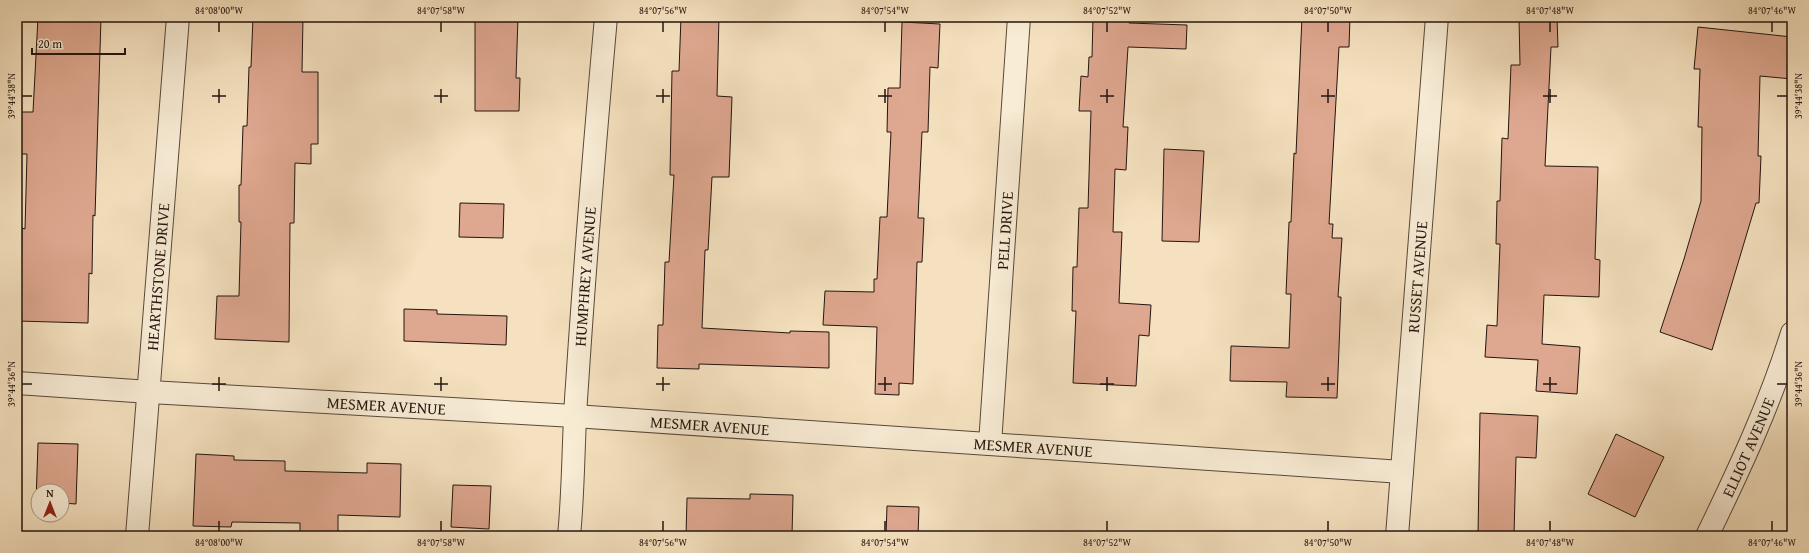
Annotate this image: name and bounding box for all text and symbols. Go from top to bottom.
text: 84°08'00"W [195,3,243,18]
text: 84°07'58"W [417,3,465,18]
text: 84°07'56"W [639,3,687,18]
text: 84°07'54"W [861,3,909,18]
text: 84°07'52"W [1083,3,1131,18]
text: 84°07'50"W [1304,3,1352,18]
text: 84°07'48"W [1526,3,1574,18]
text: 84°07'46"W [1748,3,1796,18]
scale bar [32,30,125,56]
text: 20 m [38,35,62,52]
text: 39°44'38"N [4,73,19,119]
text: 39°44'38"N [1791,73,1806,119]
street label: PELL DRIVE [990,191,1019,270]
street label: HEARTHSTONE DRIVE [140,202,175,351]
street label: HUMPHREY AVENUE [568,206,602,347]
street label: RUSSET AVENUE [1401,220,1433,334]
text: 39°44'36"N [4,361,19,407]
text: 39°44'36"N [1791,361,1806,407]
street label: MESMER AVENUE [326,390,446,421]
street label: ELLIOT AVENUE [1715,393,1780,501]
street label: MESMER AVENUE [649,409,770,441]
street label: MESMER AVENUE [973,431,1093,463]
north arrow [30,483,70,523]
text: N [46,485,54,501]
text: 84°08'00"W [195,535,243,550]
text: 84°07'58"W [417,535,465,550]
text: 84°07'56"W [639,535,687,550]
text: 84°07'54"W [861,535,909,550]
text: 84°07'52"W [1083,535,1131,550]
text: 84°07'50"W [1304,535,1352,550]
text: 84°07'48"W [1526,535,1574,550]
text: 84°07'46"W [1748,535,1796,550]

